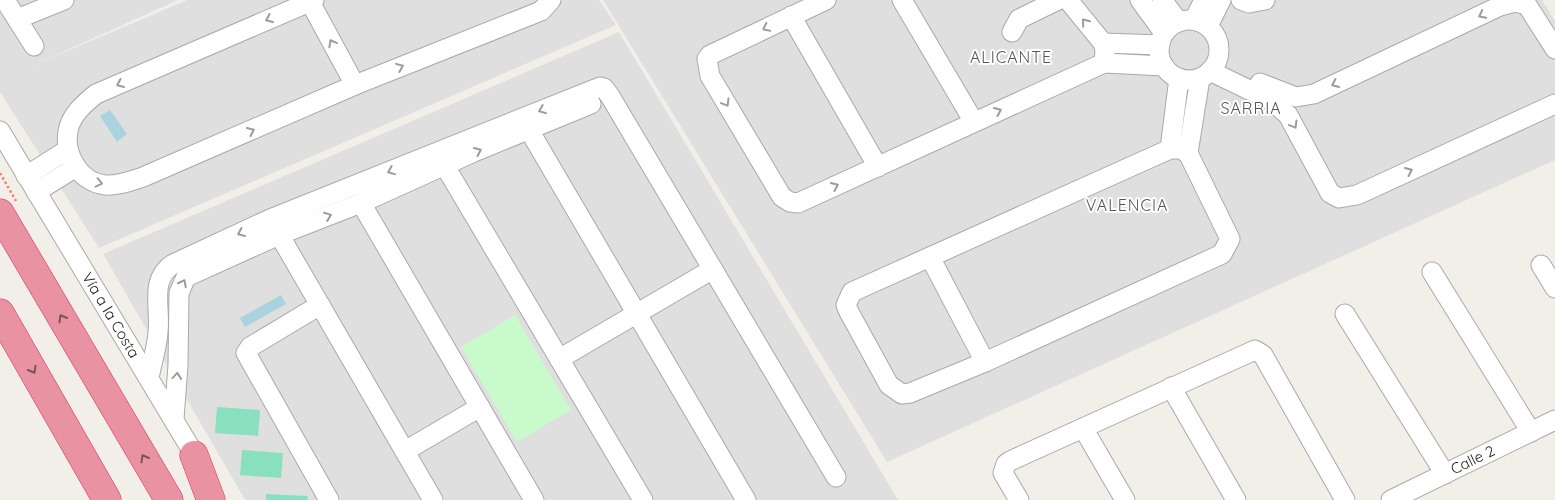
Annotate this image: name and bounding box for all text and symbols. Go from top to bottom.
one-way arrow [1478,9,1487,19]
one-way arrow [265,12,274,23]
one-way arrow [1083,19,1091,28]
one-way arrow [762,21,771,32]
one-way arrow [329,40,339,49]
district label: ALICANTE [970,47,1052,67]
one-way arrow [395,63,404,73]
one-way arrow [116,77,125,88]
one-way arrow [1331,78,1340,89]
one-way arrow [720,97,730,106]
district label: SARRIA [1220,98,1282,118]
one-way arrow [538,103,547,114]
one-way arrow [993,106,1002,117]
one-way arrow [1287,120,1297,129]
one-way arrow [246,126,255,137]
one-way arrow [473,147,482,158]
one-way arrow [387,165,396,175]
one-way arrow [1404,167,1413,178]
one-way arrow [95,177,104,188]
one-way arrow [830,182,839,193]
district label: VALENCIA [1086,195,1168,215]
one-way arrow [324,211,332,221]
one-way arrow [237,226,246,237]
street label: Vía a la Costa [78,269,144,361]
one-way arrow [177,280,187,289]
one-way arrow [58,314,68,323]
one-way arrow [27,365,37,374]
one-way arrow [172,371,183,379]
street label: Calle 2 [1447,441,1498,478]
one-way arrow [140,454,150,463]

